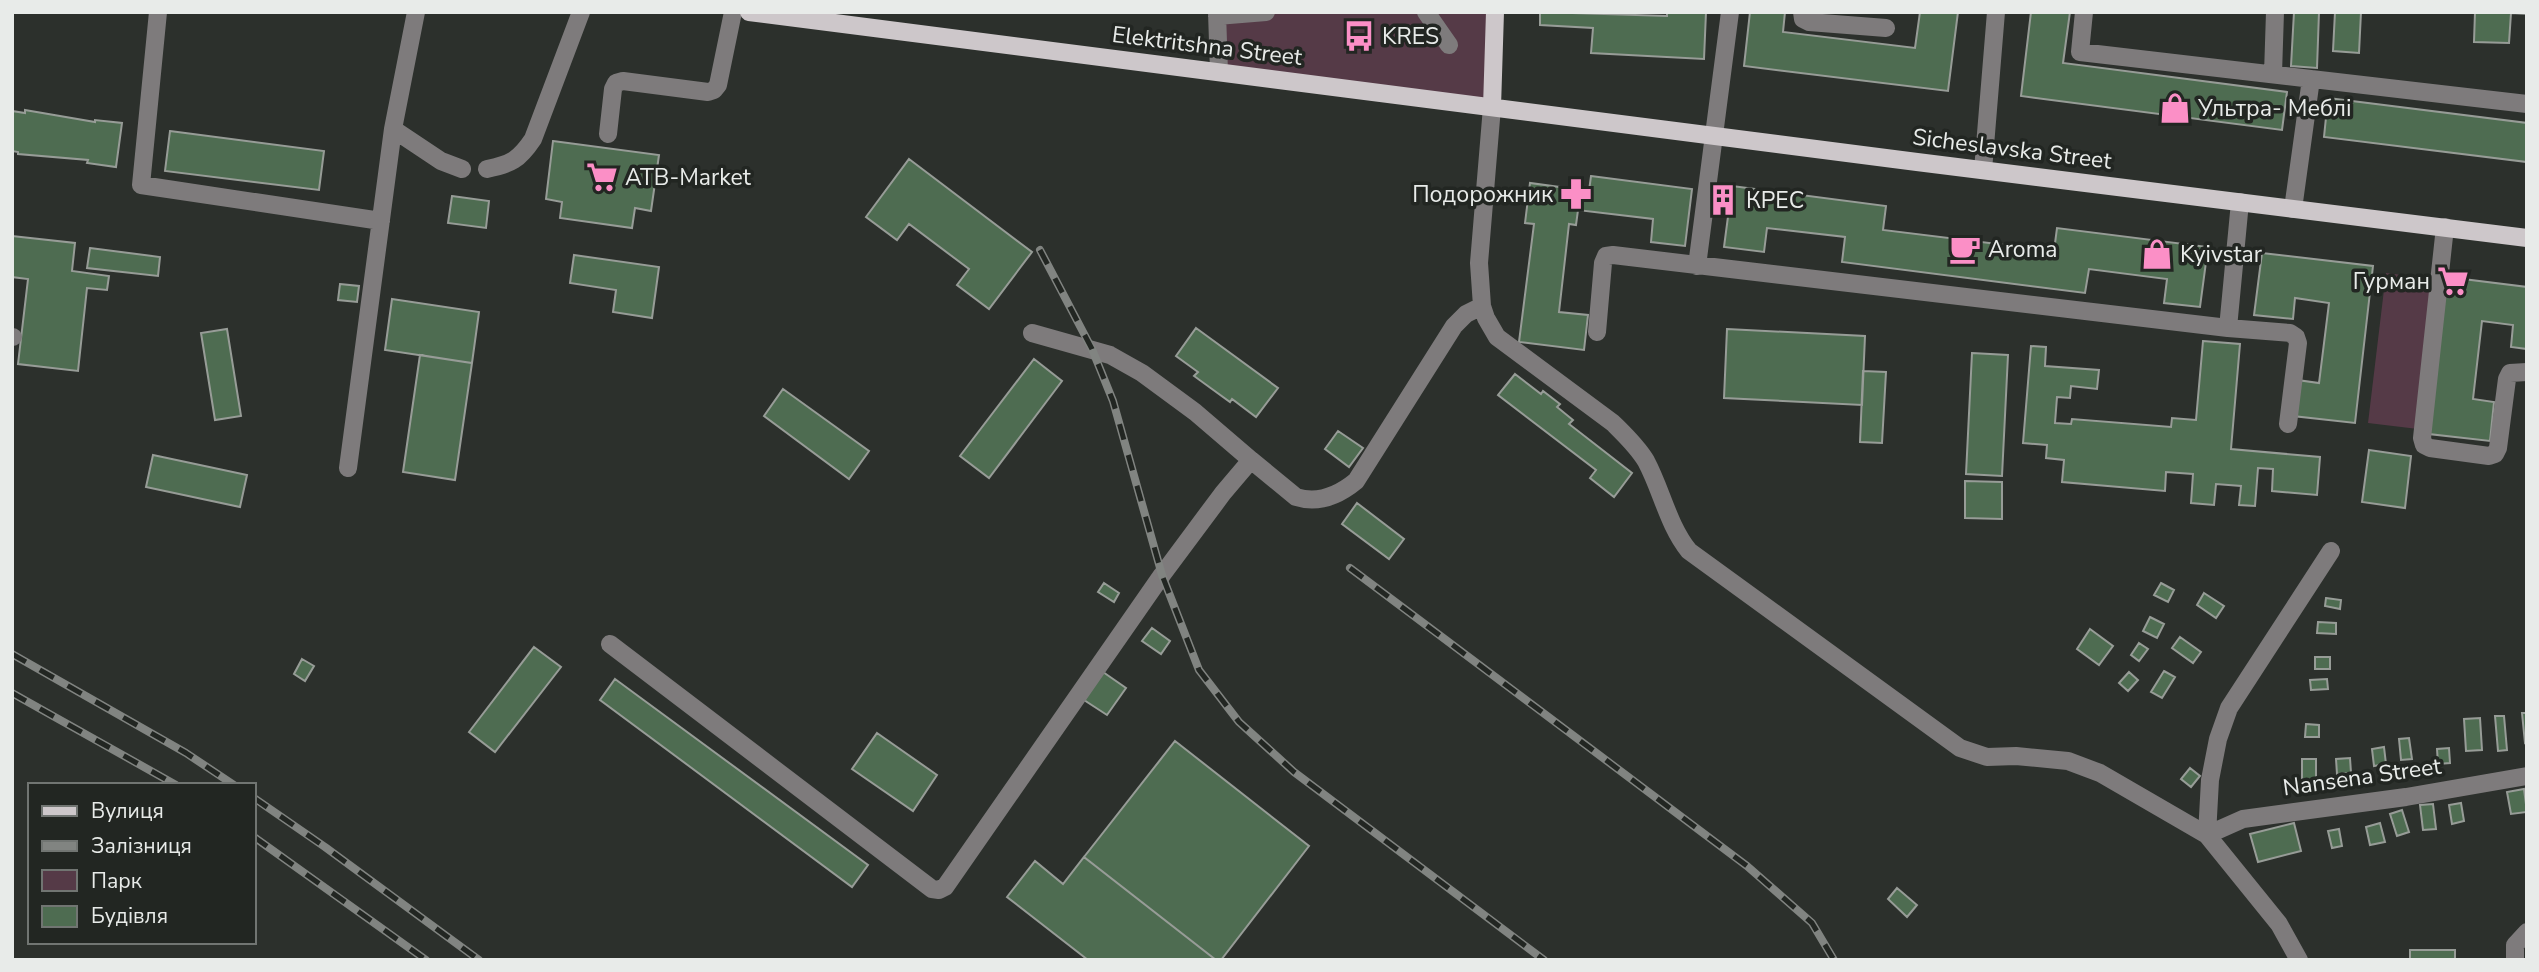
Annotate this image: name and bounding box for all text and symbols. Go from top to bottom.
street label: Elektritshna Street [1110,19,1305,73]
bus stop icon: KRES [1342,19,1376,53]
place label: KRES [1382,21,1439,52]
shop icon: Ультра- Меблі [2158,91,2192,125]
place label: Ультра- Меблі [2197,93,2351,124]
street label: Sicheslavska Street [1911,121,2114,177]
supermarket icon: ATB-Market [585,160,619,194]
place label: ATB-Market [625,162,752,193]
pharmacy icon: Подорожник [1559,177,1593,211]
place label: Подорожник [1412,179,1554,210]
building icon: КРЕС [1706,183,1740,217]
place label: КРЕС [1746,185,1804,216]
cafe icon: Aroma [1948,232,1982,266]
place label: Aroma [1988,234,2058,265]
shop icon: Kyivstar [2140,237,2174,271]
place label: Kyivstar [2180,239,2263,270]
supermarket icon: Гурман [2436,264,2470,298]
place label: Гурман [2353,266,2430,297]
street label: Nansena Street [2281,750,2444,803]
legend [28,783,256,944]
text: Вулиця [91,797,164,825]
text: Залізниця [91,832,192,860]
text: Парк [91,867,143,895]
text: Будівля [91,902,168,930]

